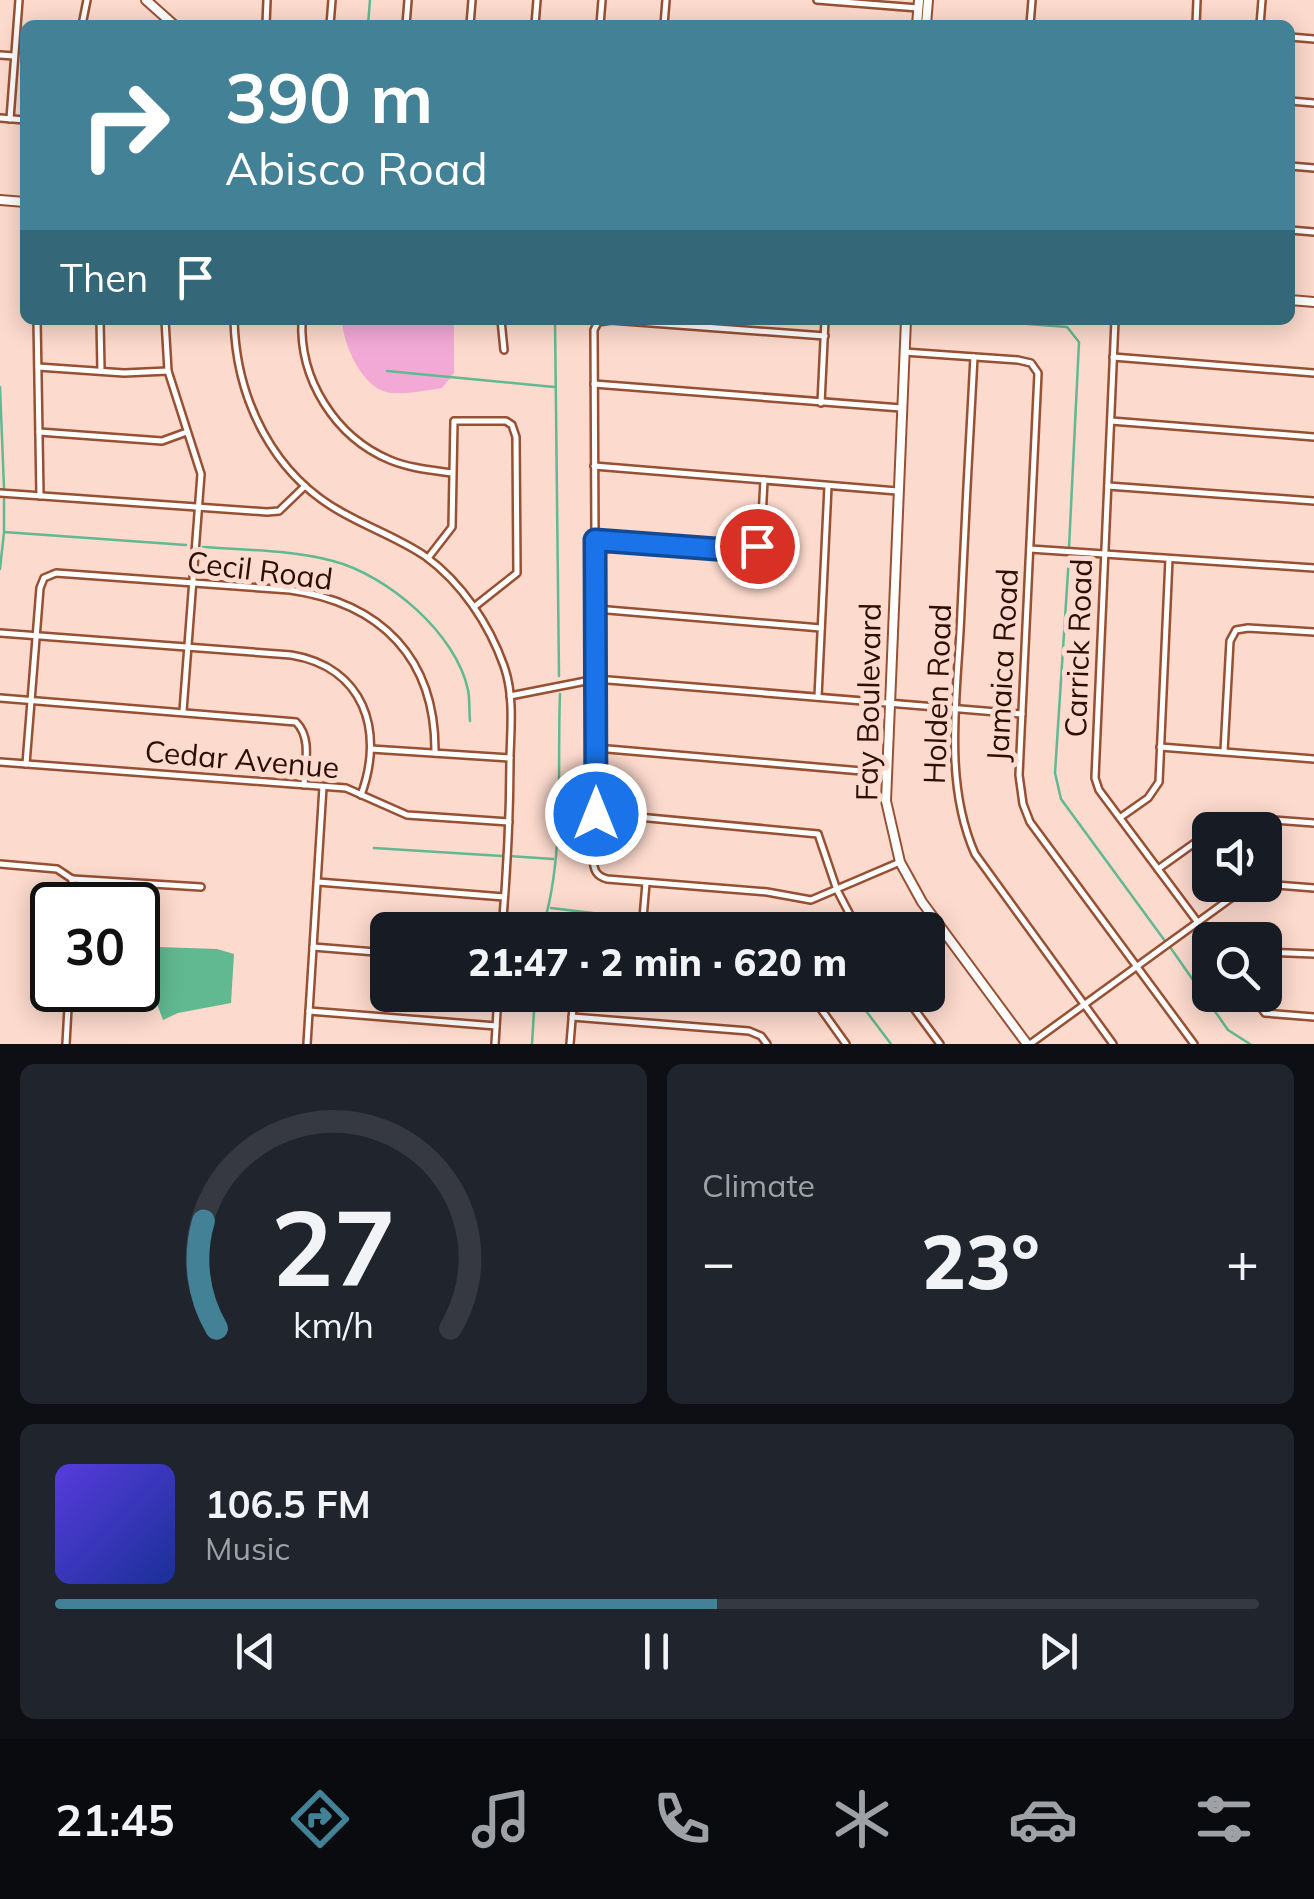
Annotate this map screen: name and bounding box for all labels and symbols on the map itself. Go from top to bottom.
pin [715,504,800,589]
street label: Cecil Road [185,542,335,598]
street label: Carrick Road [1056,558,1100,738]
street label: Jamaica Road [978,567,1026,763]
street label: Fay Boulevard [847,603,889,801]
street label: Holden Road [915,603,959,785]
street label: Cedar Avenue [143,732,341,786]
position arrow [544,762,648,866]
speed limit sign: 30 [30,882,160,1012]

